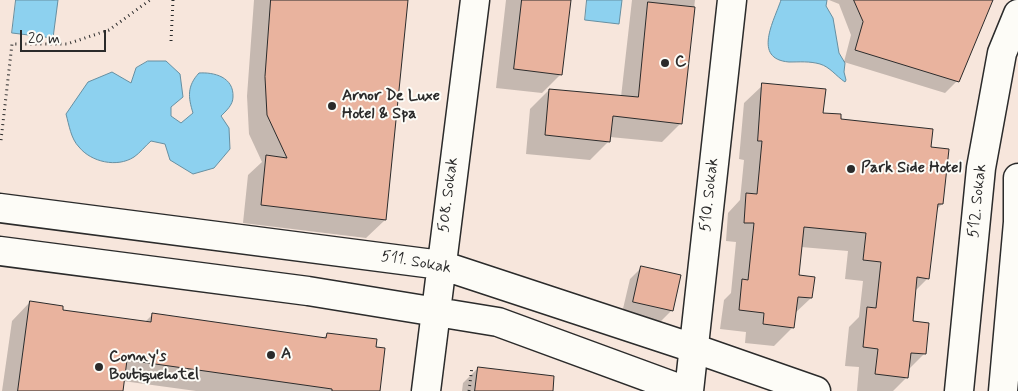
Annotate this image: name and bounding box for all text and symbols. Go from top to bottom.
scale bar [22,20,109,52]
text: 20 m [28,29,60,49]
place label: C [675,53,686,73]
marker: C [659,57,671,69]
place label: Arnor De Luxe Hotel & Spa [342,87,440,125]
marker: Arnor De Luxe Hotel & Spa [326,100,338,112]
street label: 508. Sokak [435,156,463,234]
street label: 510. Sokak [697,157,723,233]
place label: Park Side Hotel [861,159,962,179]
marker: Park Side Hotel [845,163,857,175]
street label: 512. Sokak [965,163,991,239]
street label: 511. Sokak [379,247,453,279]
place label: A [281,345,291,365]
place label: Conny's Boutiquehotel [109,348,199,386]
marker: A [265,349,277,361]
marker: Conny's Boutiquehotel [93,361,105,373]

